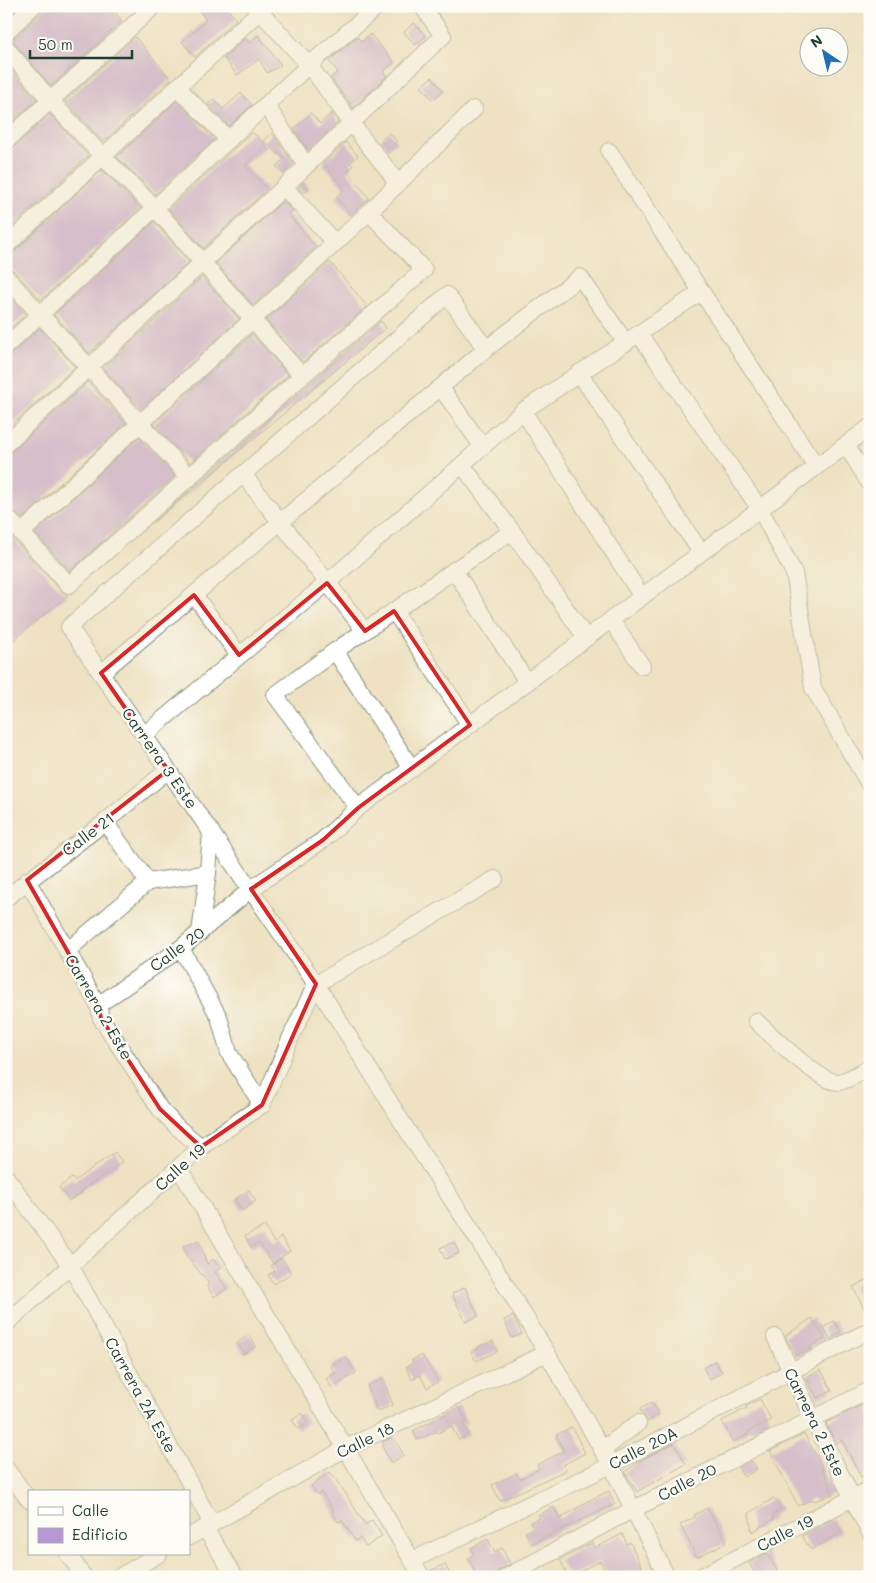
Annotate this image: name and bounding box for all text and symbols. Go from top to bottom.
scale bar [30,28,132,60]
north arrow [798,28,848,78]
text: N [806,30,826,52]
text: 50 m [38,34,73,54]
street label: Carrera 3 Este [118,703,203,812]
street label: Calle 21 [57,807,118,860]
street label: Calle 20 [145,921,209,976]
street label: Carrera 2 Este [61,950,138,1063]
street label: Calle 19 [150,1138,209,1195]
street label: Carrera 2A Este [101,1333,182,1456]
street label: Carrera 2 Este [780,1364,851,1480]
street label: Calle 18 [333,1417,397,1462]
street label: Calle 20A [605,1421,681,1474]
street label: Calle 20 [654,1458,720,1505]
legend [28,1490,190,1556]
text: Calle [72,1500,109,1520]
street label: Calle 19 [753,1509,817,1556]
text: Edificio [72,1524,128,1544]

